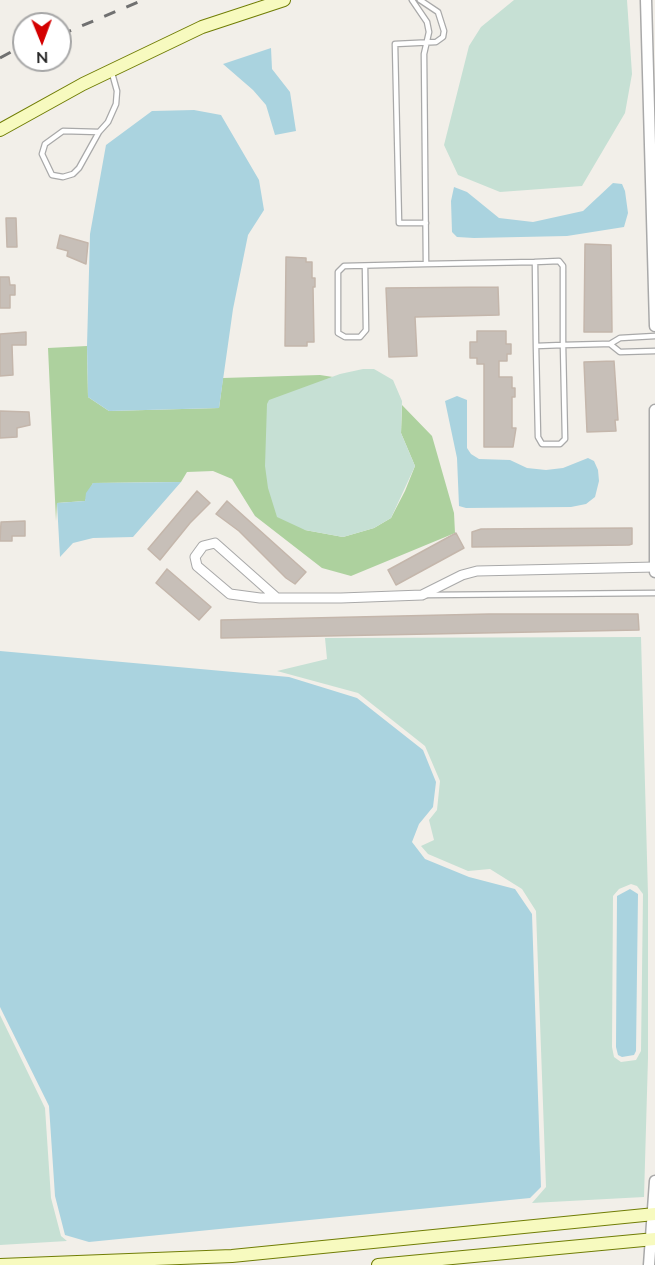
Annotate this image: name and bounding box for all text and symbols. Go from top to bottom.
north arrow [12,12,72,72]
text: N [36,48,48,68]

